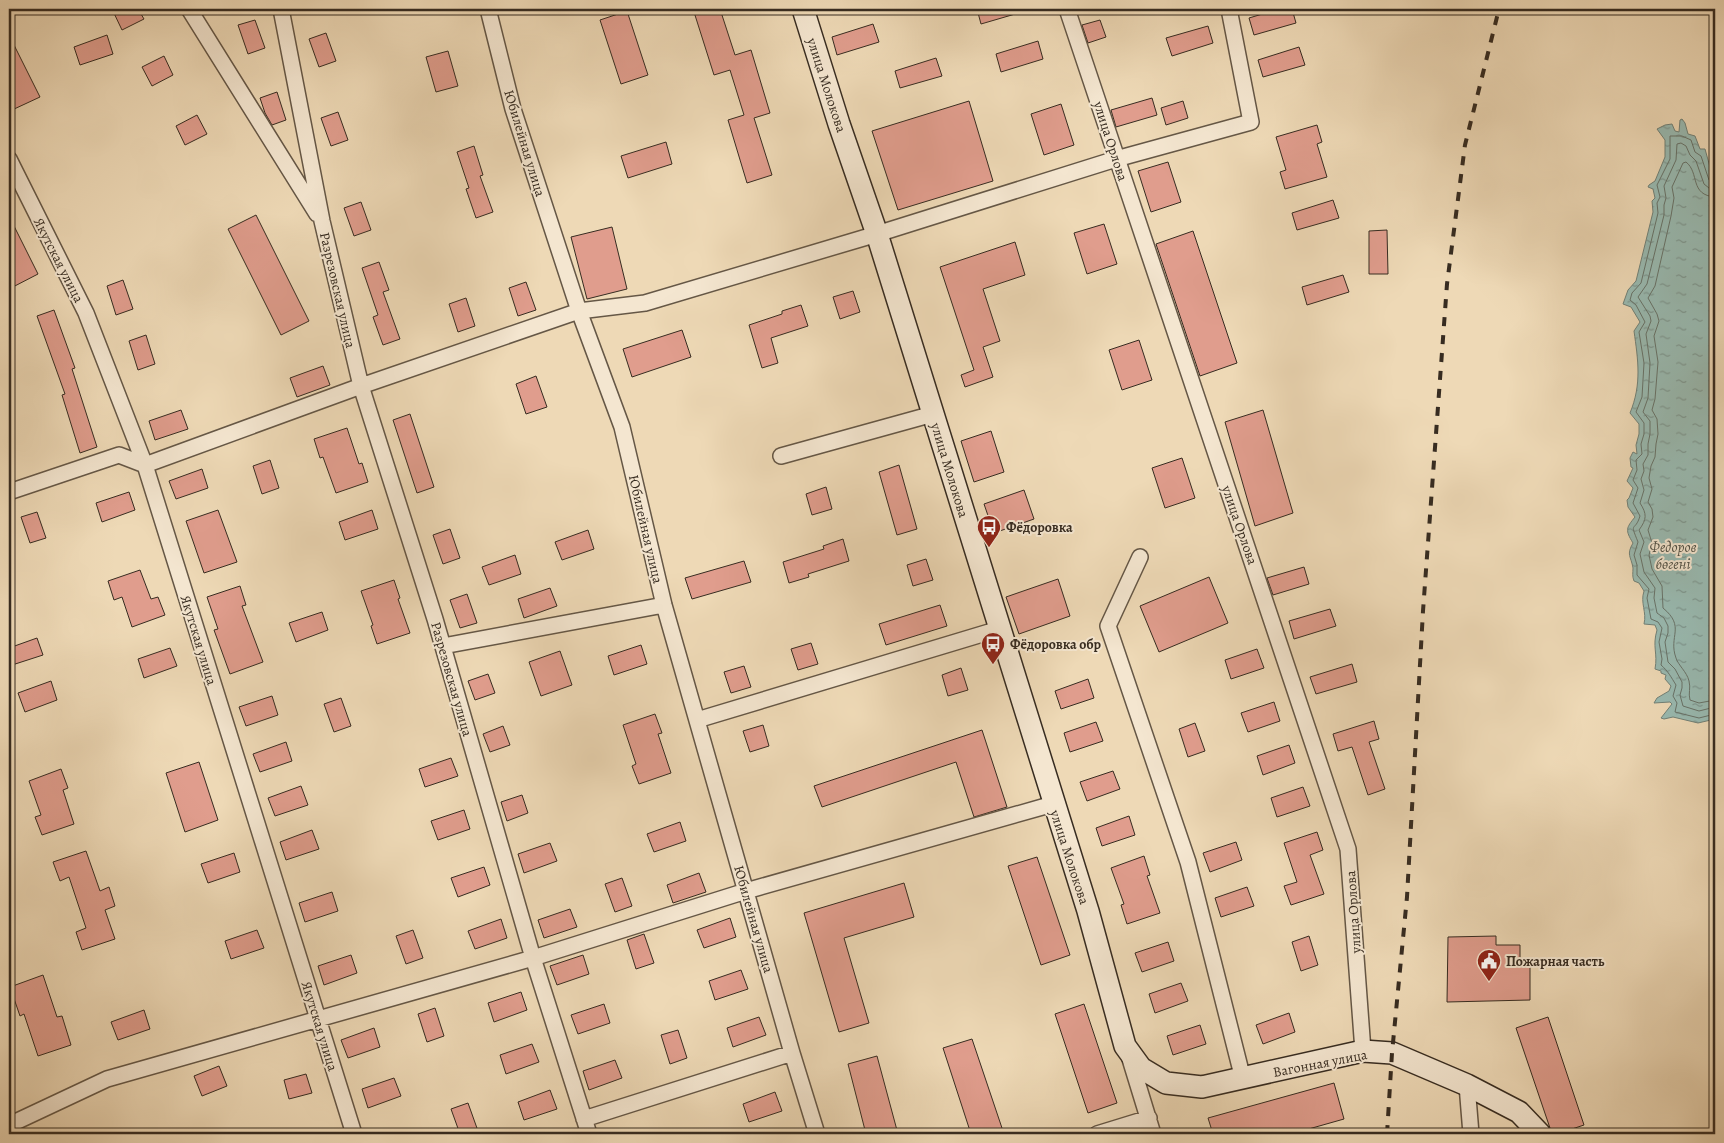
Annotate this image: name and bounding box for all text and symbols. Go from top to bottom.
street label: улица Молокова [802,34,851,135]
street label: Юбилейная улица [499,87,550,200]
street label: улица Орлова [1088,98,1133,184]
street label: Якутская улица [29,214,88,306]
street label: Разрезовская улица [315,230,360,350]
street label: улица Молокова [926,419,973,520]
street label: Юбилейная улица [624,473,667,586]
street label: улица Орлова [1217,482,1262,568]
bus stop icon: Фёдоровка [976,514,1002,548]
place label: Фёдоровка [1006,518,1073,537]
water label: Федоров бөгені [1650,537,1697,574]
street label: Якутская улица [176,593,221,688]
street label: Разрезовская улица [426,620,477,739]
bus stop icon: Фёдоровка обр [980,631,1006,665]
place label: Фёдоровка обр [1010,635,1102,654]
street label: улица Молокова [1045,806,1094,907]
street label: Юбилейная улица [729,863,778,976]
street label: улица Орлова [1341,870,1366,955]
public building icon: Пожарная часть [1476,948,1502,982]
place label: Пожарная часть [1506,952,1605,971]
street label: Якутская улица [297,979,342,1074]
street label: Вагонная улица [1271,1045,1369,1082]

